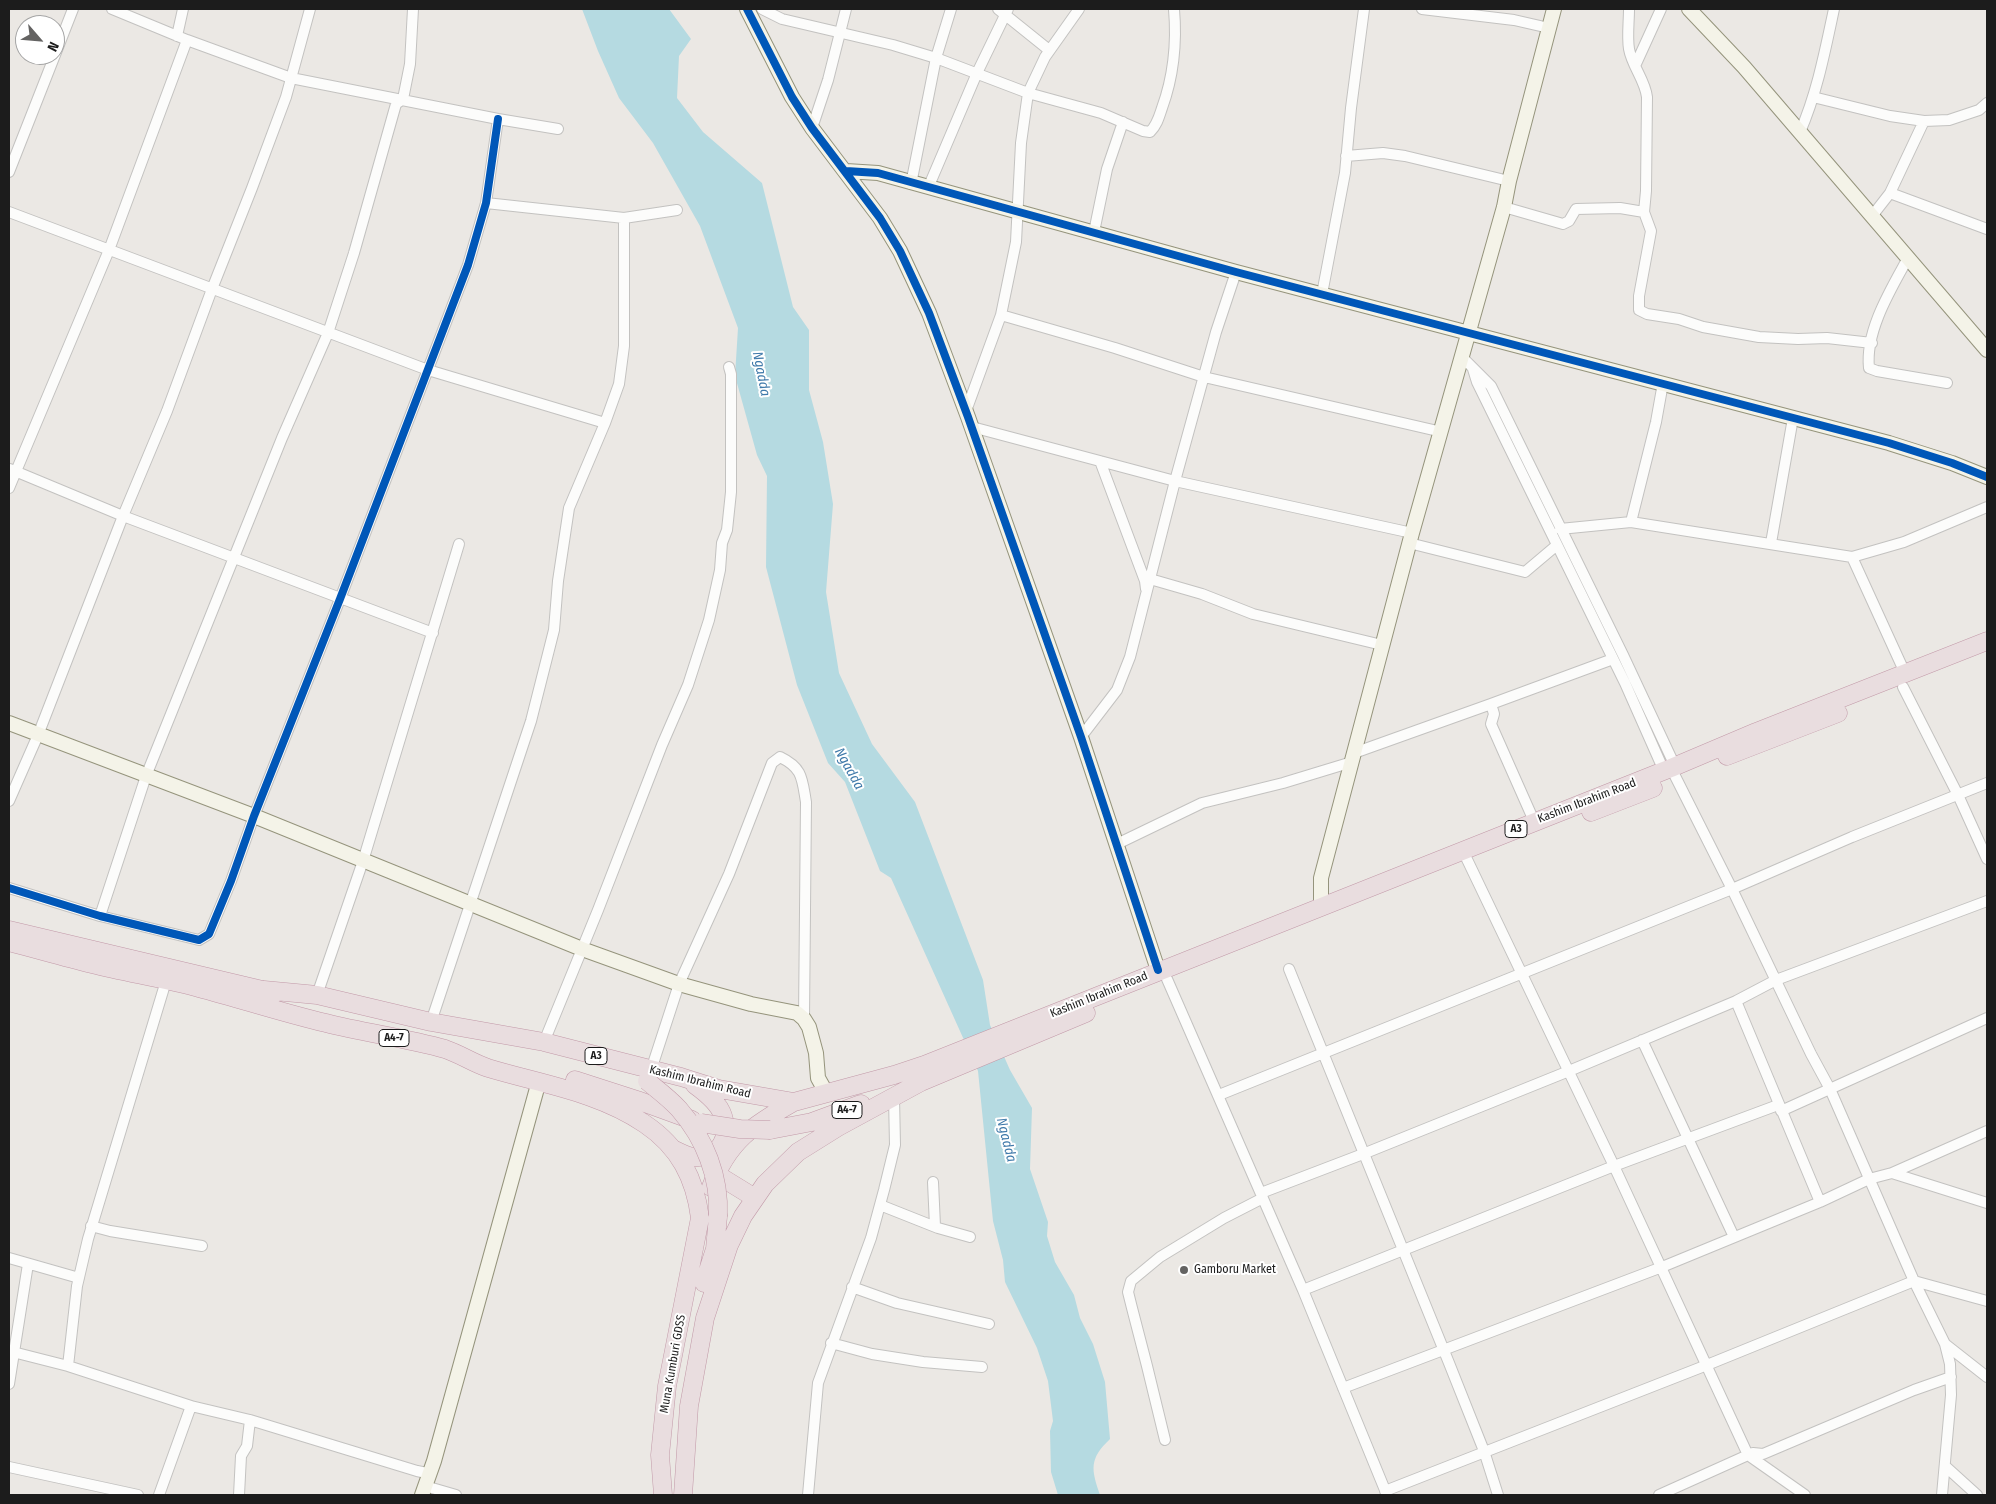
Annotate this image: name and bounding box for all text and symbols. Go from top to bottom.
north arrow [15,15,65,65]
text: N [43,39,62,54]
water label: Ngadda [748,350,774,398]
water label: Ngadda [831,745,867,793]
street label: Kashim Ibrahim Road [1536,776,1638,826]
road number: A3 [1505,821,1527,838]
street label: Kashim Ibrahim Road [1048,969,1150,1021]
road number: A4-7 [379,1030,409,1046]
road number: A3 [585,1048,607,1064]
street label: Kashim Ibrahim Road [648,1062,752,1102]
road number: A4-7 [832,1102,862,1118]
water label: Ngadda [992,1116,1020,1164]
place label: Gamboru Market [1194,1263,1276,1277]
marker: Gamboru Market [1178,1264,1190,1276]
street label: Muna Kumburi GDSS [657,1314,689,1414]

